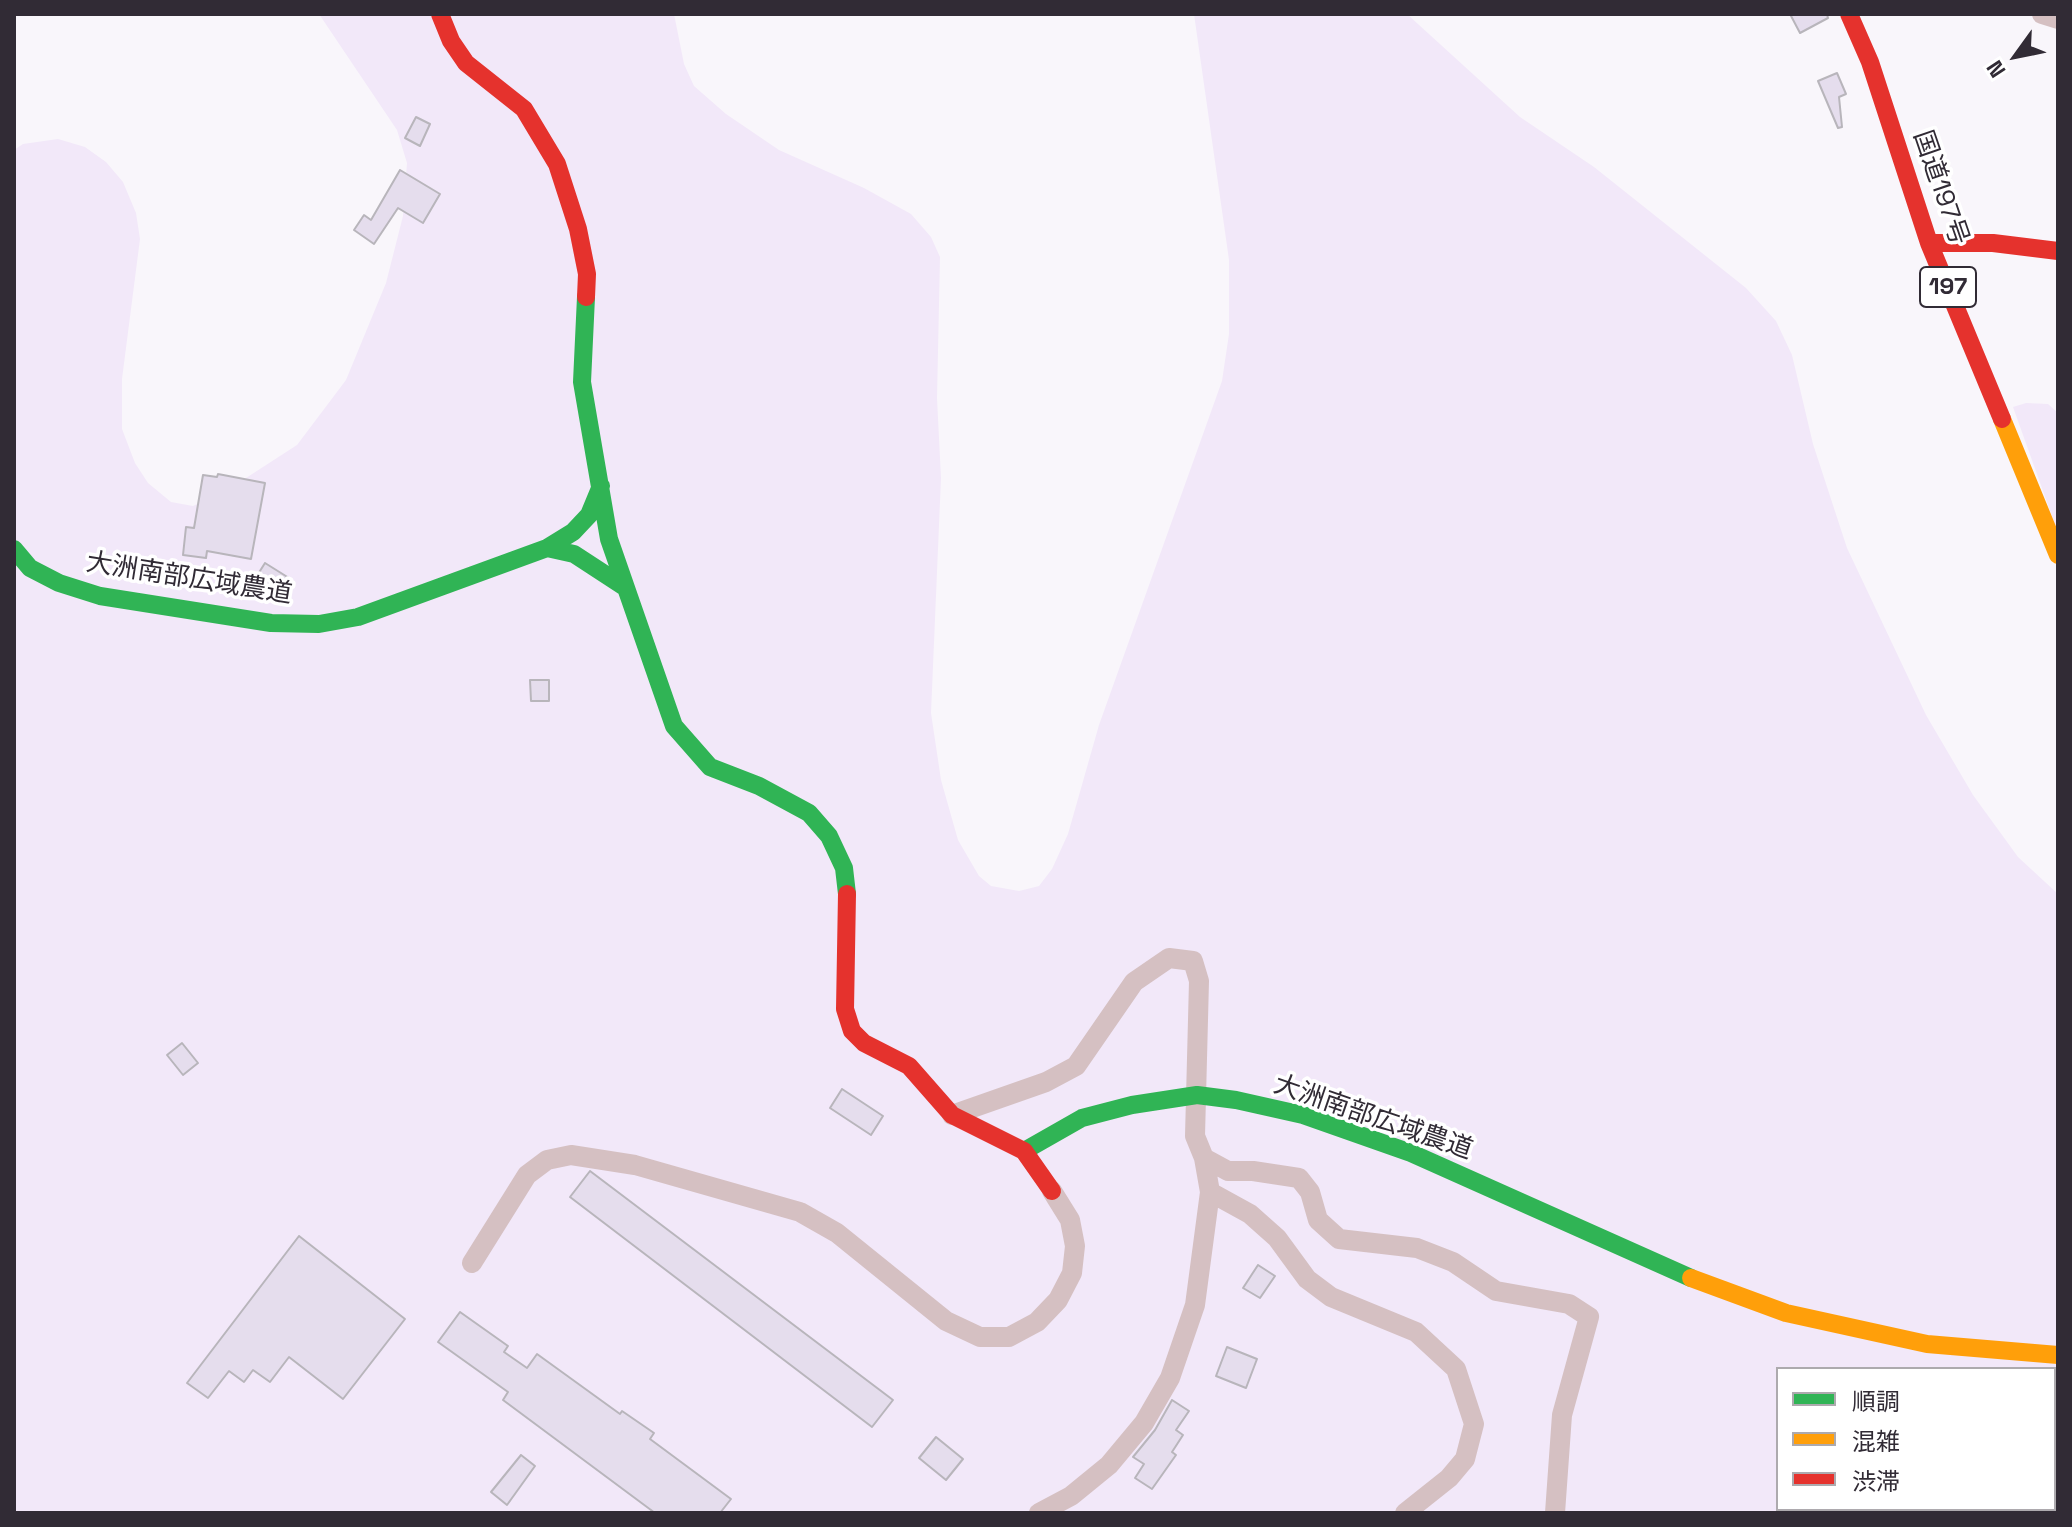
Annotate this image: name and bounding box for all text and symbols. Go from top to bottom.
north arrow [1976,16,2056,96]
text: N [1980,55,2012,83]
street label: 国道197号 [1906,127,1974,249]
road number: 197 [1920,267,1976,307]
street label: 大洲南部広域農道 [84,547,294,611]
street label: 大洲南部広域農道 [1270,1069,1476,1167]
legend [1776,1367,2056,1511]
text: 順調 [1852,1386,1900,1417]
text: 混雑 [1852,1426,1900,1457]
text: 渋滞 [1852,1466,1900,1497]

